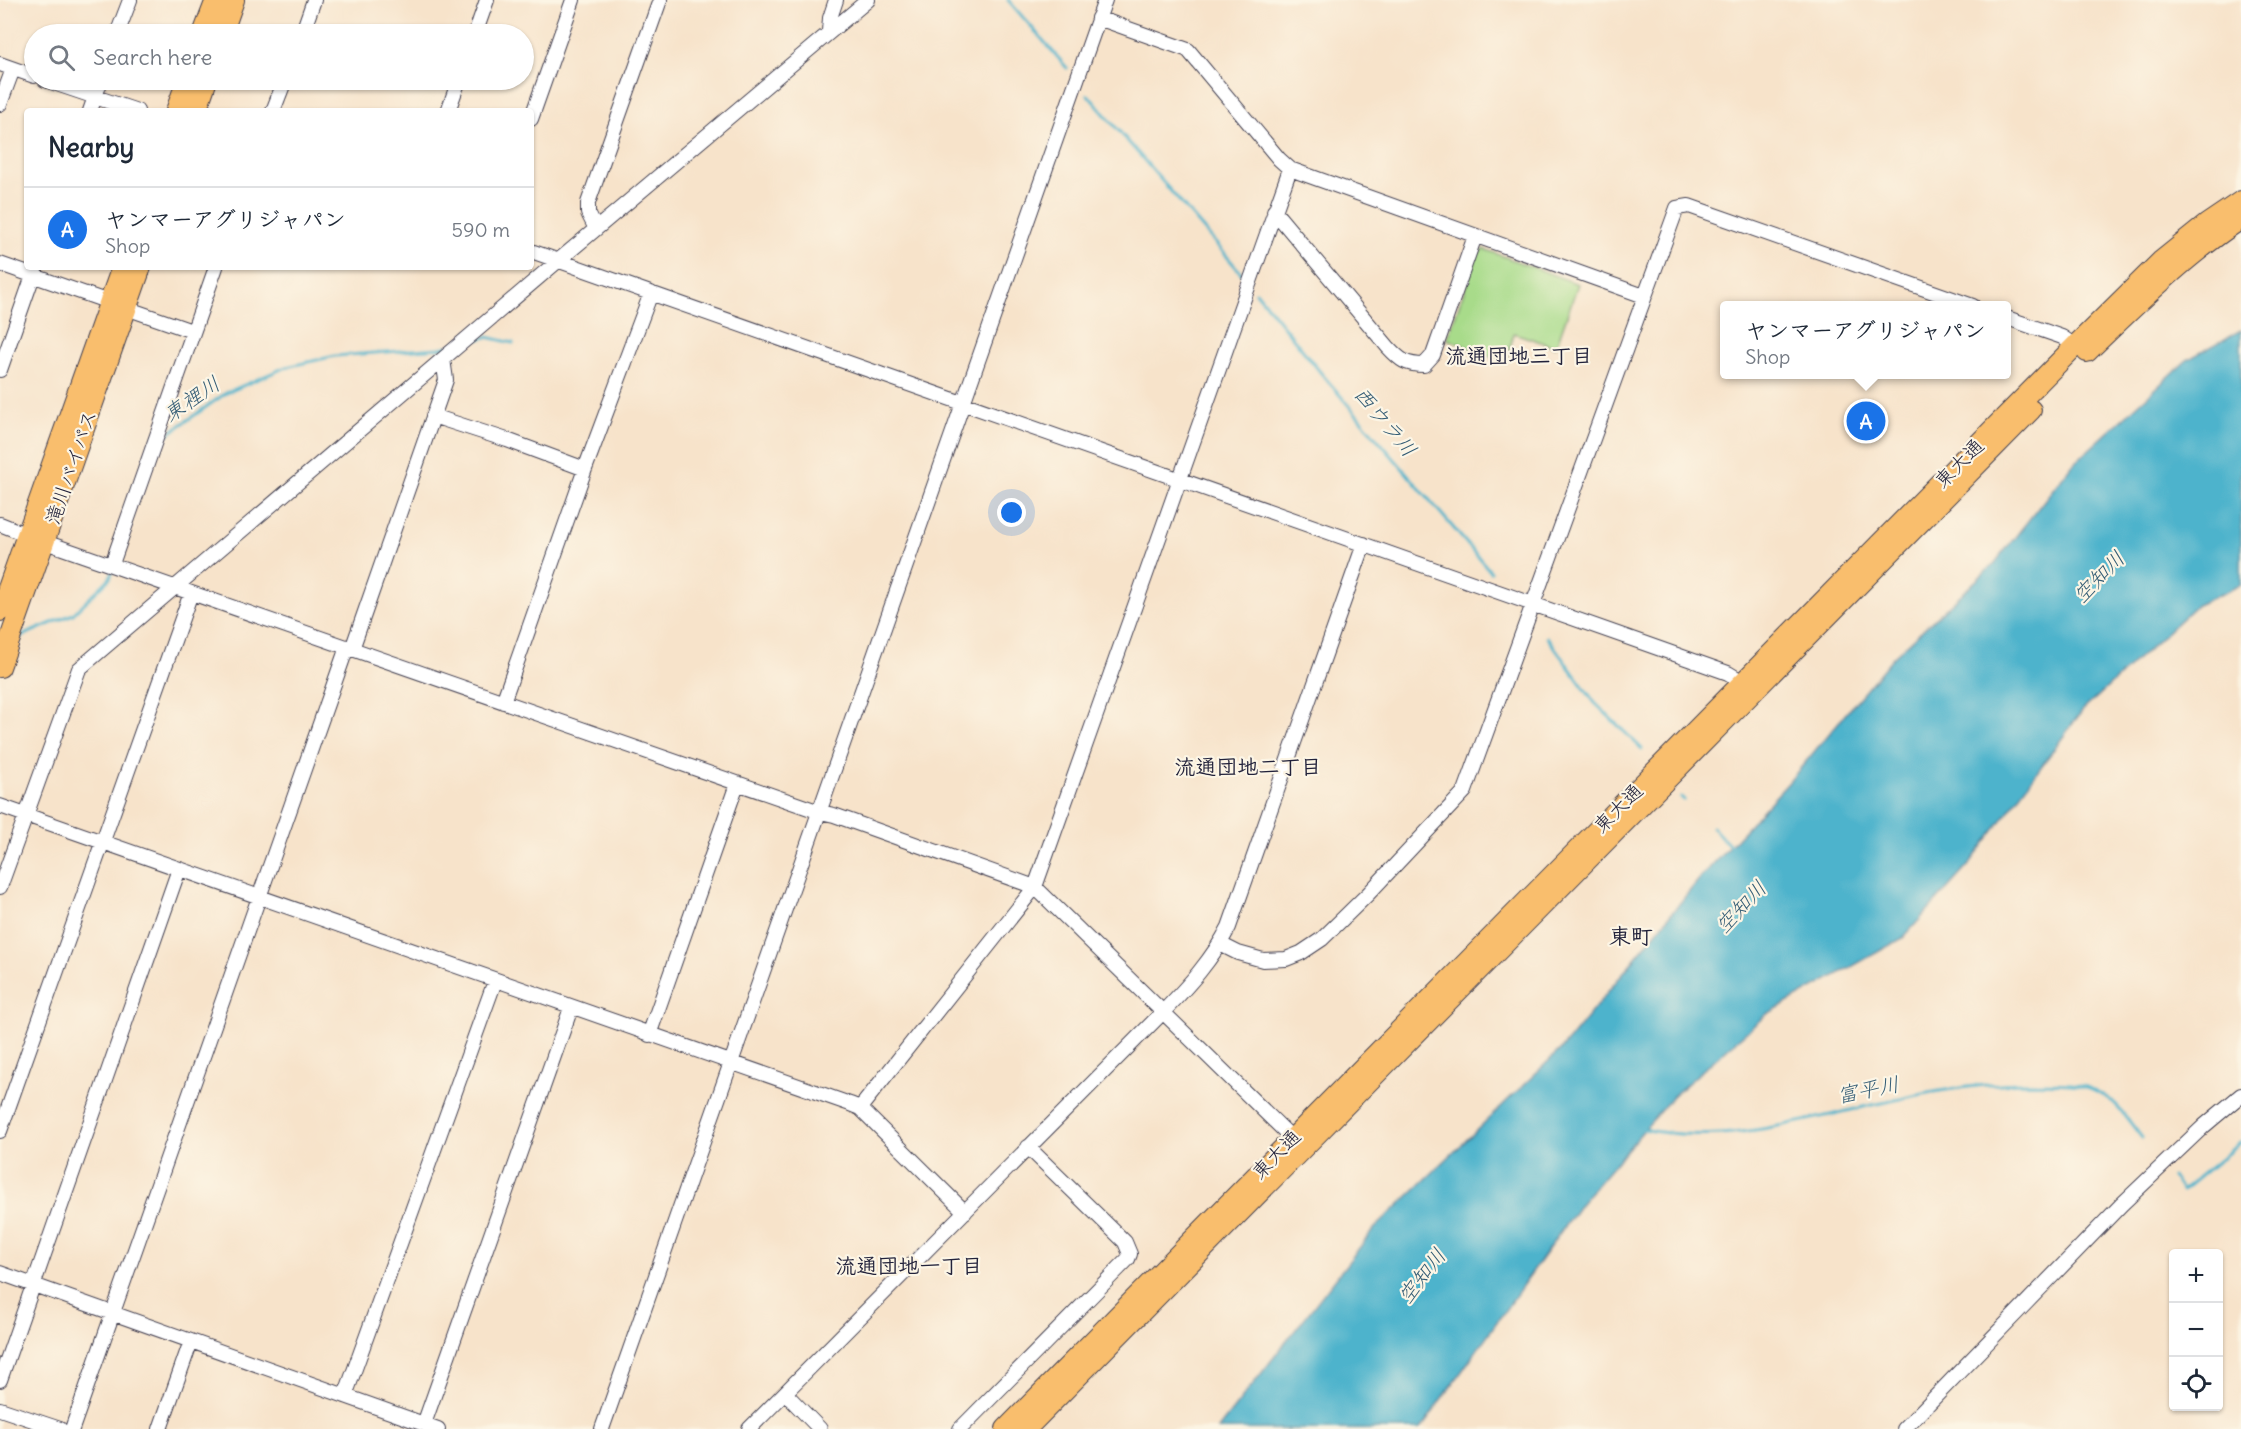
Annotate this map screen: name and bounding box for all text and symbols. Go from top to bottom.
search box [24,24,534,90]
icon: search [45,41,78,74]
text: Search here [93,43,212,71]
text: Nearby [48,131,134,164]
text: ヤンマーアグリジャパン [105,205,346,233]
text: A [61,217,74,242]
text: 590 m [452,217,510,242]
text: Shop [105,233,150,258]
popup [1720,301,2011,379]
text: ヤンマーアグリジャパン [1745,316,1986,344]
district label: 流通団地三丁目 [1446,342,1593,369]
text: Shop [1745,344,1790,369]
water label: 東裡川 [158,370,225,427]
water label: 西ウラ川 [1348,381,1423,463]
pin: A [1846,398,1886,444]
street label: 滝川バイパス [39,406,102,527]
street label: 東大通 [1929,433,1989,493]
your location [997,498,1026,527]
water label: 空知川 [2067,545,2130,608]
district label: 流通団地二丁目 [1175,753,1322,780]
street label: 東大通 [1588,778,1648,838]
water label: 空知川 [1709,875,1772,939]
district label: 東町 [1609,922,1653,950]
water label: 富平川 [1834,1070,1901,1109]
street label: 東大通 [1246,1123,1305,1184]
water label: 空知川 [1392,1243,1452,1309]
map controls [2169,1249,2223,1411]
button: + [2169,1249,2223,1303]
district label: 流通団地一丁目 [836,1252,983,1279]
button: − [2169,1303,2223,1357]
button: locate [2169,1357,2223,1411]

